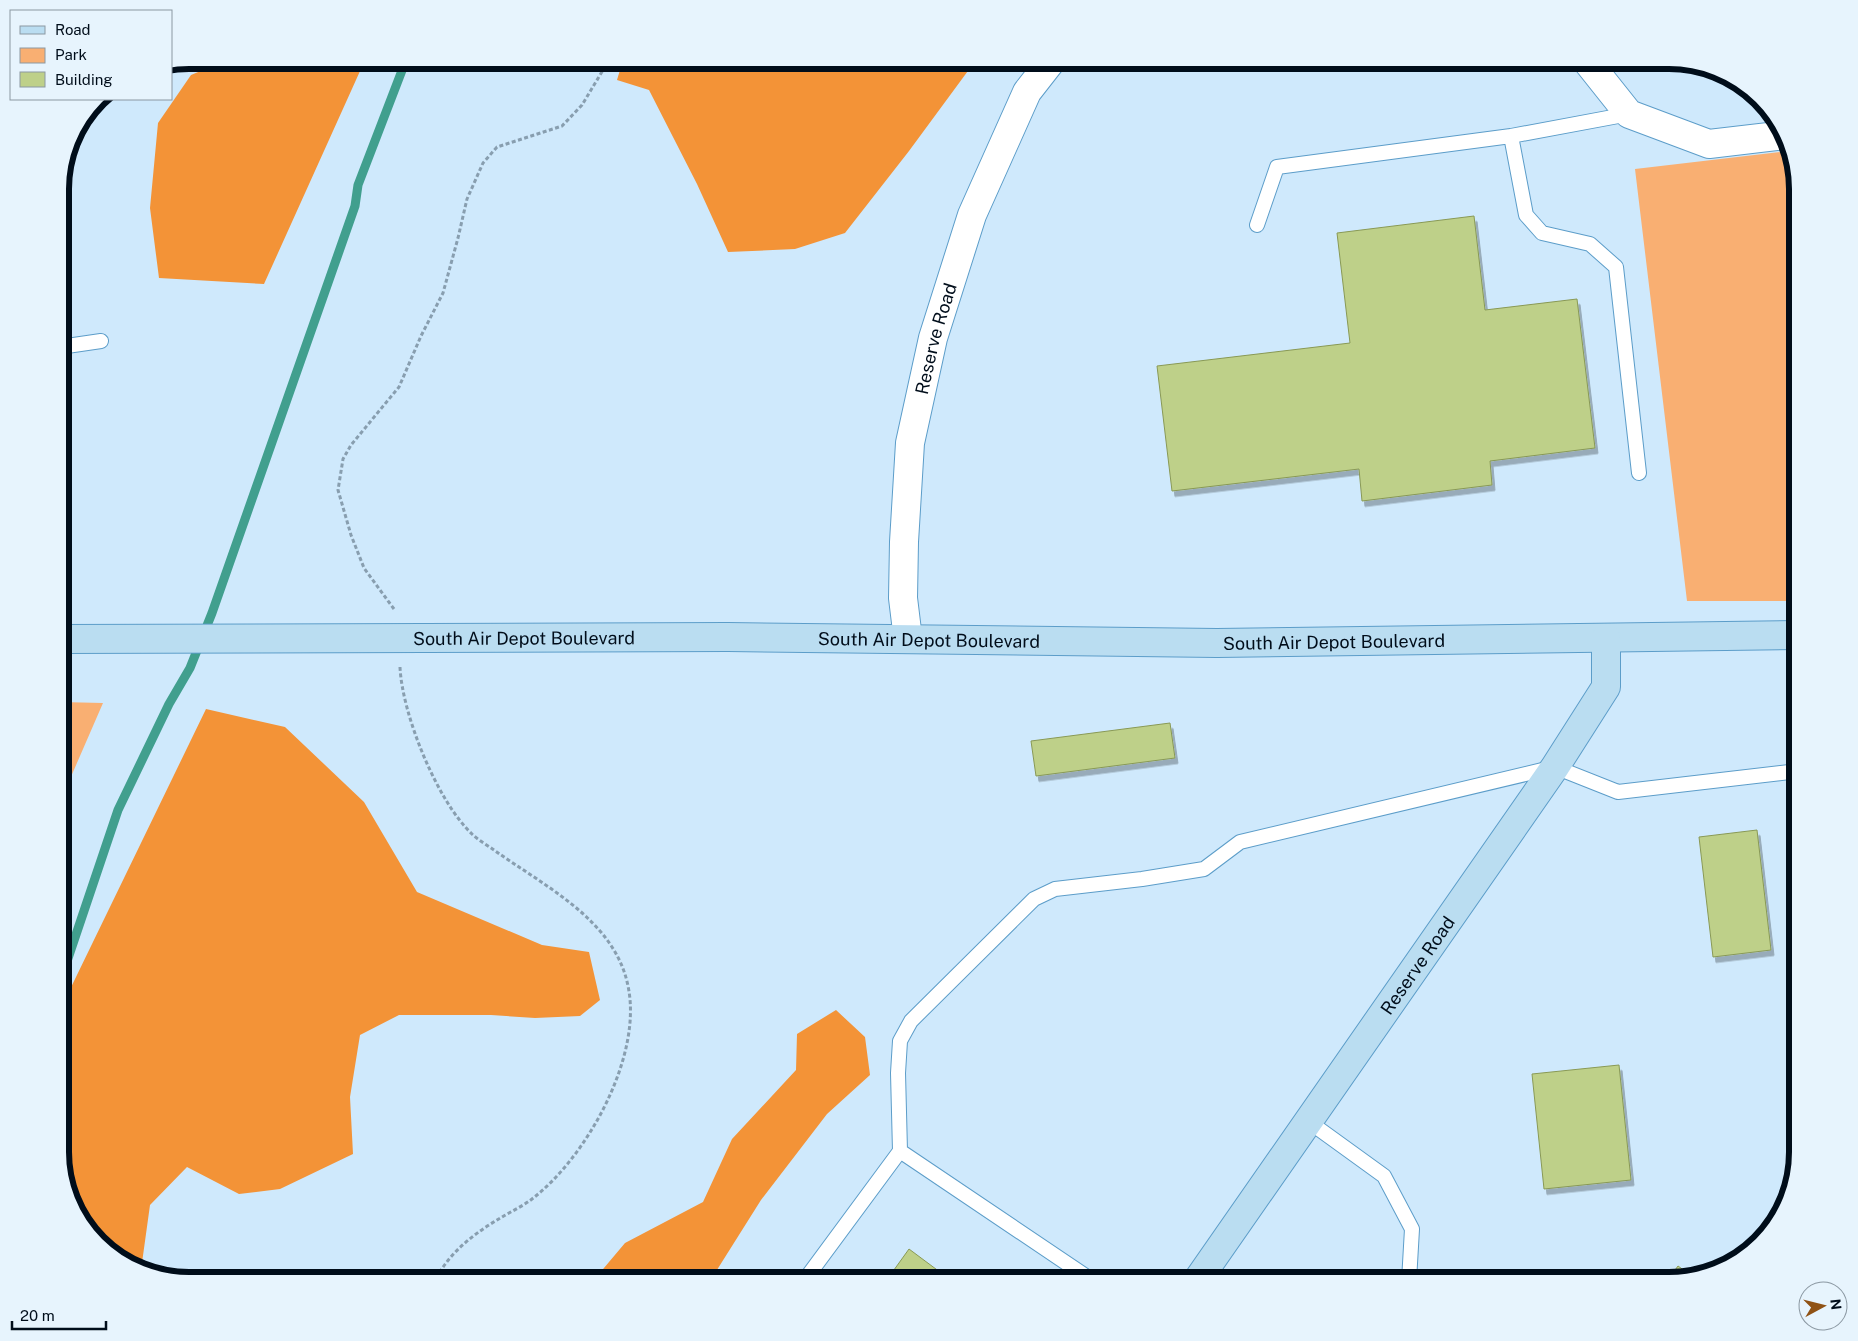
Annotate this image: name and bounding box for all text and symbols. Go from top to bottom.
legend [10,10,172,100]
text: Road [55,21,91,38]
text: Park [55,46,87,63]
text: Building [55,71,113,88]
street label: Reserve Road [910,280,960,396]
street label: South Air Depot Boulevard [413,627,635,648]
street label: South Air Depot Boulevard [818,628,1040,651]
street label: South Air Depot Boulevard [1223,629,1445,653]
street label: Reserve Road [1376,912,1458,1018]
north arrow [1798,1281,1848,1331]
scale bar [12,1298,106,1330]
text: N [1827,1298,1845,1311]
text: 20 m [20,1307,55,1324]

